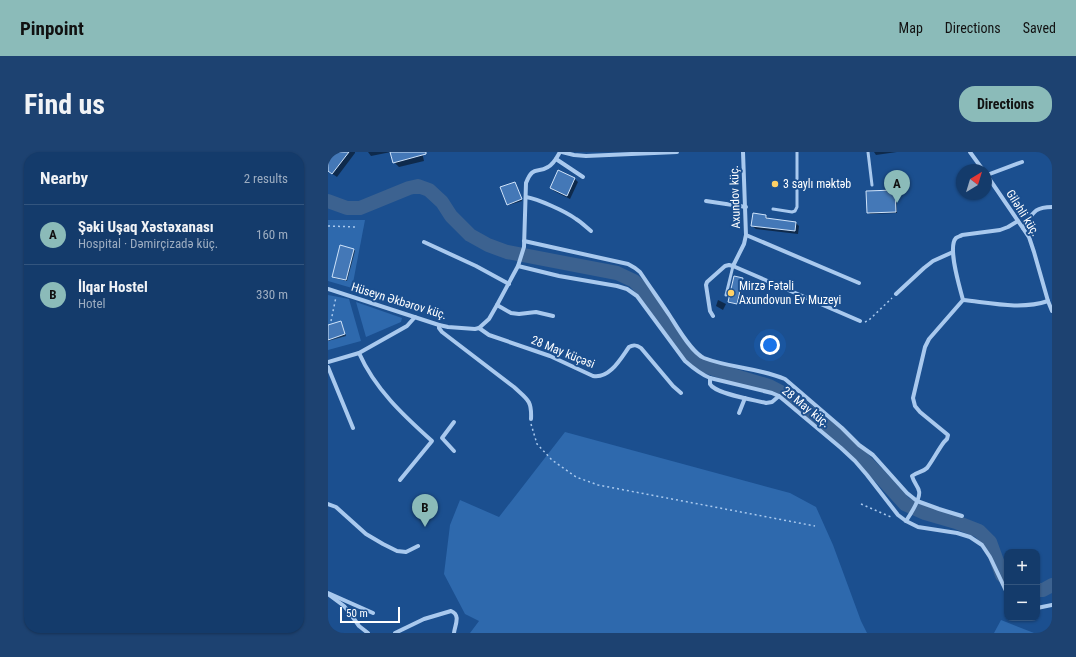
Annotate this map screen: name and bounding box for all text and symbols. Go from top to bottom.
text: Pinpoint [20,17,84,40]
text: Map [899,20,923,36]
text: Directions [945,20,1001,36]
text: Saved [1023,20,1056,36]
button: Directions [959,86,1052,122]
text: Find us [24,88,105,121]
north arrow [956,164,992,200]
street label: Axundov küç. [727,165,743,229]
text: Nearby [40,168,88,188]
pin: A [884,170,910,203]
text: 2 results [244,171,288,186]
place label: 3 saylı məktəb [783,177,851,191]
marker: 3 saylı məktəb [770,179,780,189]
street label: Giləhli küç. [1003,187,1043,239]
text: Şəki Uşaq Xəstəxanası [78,218,214,236]
text: A [49,227,57,242]
text: 160 m [256,227,288,242]
text: Hospital · Dəmirçizadə küç. [78,236,218,251]
text: İlqar Hostel [78,278,148,296]
place label: Mirzə Fətəli Axundovun Ev Muzeyi [739,279,841,307]
street label: Hüseyn Əkbərov küç. [350,280,448,322]
text: B [49,287,57,302]
text: 330 m [256,287,288,302]
marker: Mirzə Fətəli Axundovun Ev Muzeyi [726,288,736,298]
text: Hotel [78,296,106,311]
street label: 28 May küçəsi [529,333,597,371]
your location [760,335,780,355]
street label: 28 May küç. [779,384,833,430]
pin: B [412,494,438,527]
map controls [1004,549,1040,621]
button: + [1004,549,1040,585]
button: − [1004,585,1040,621]
scale bar [340,605,400,624]
text: 50 m [346,607,368,620]

